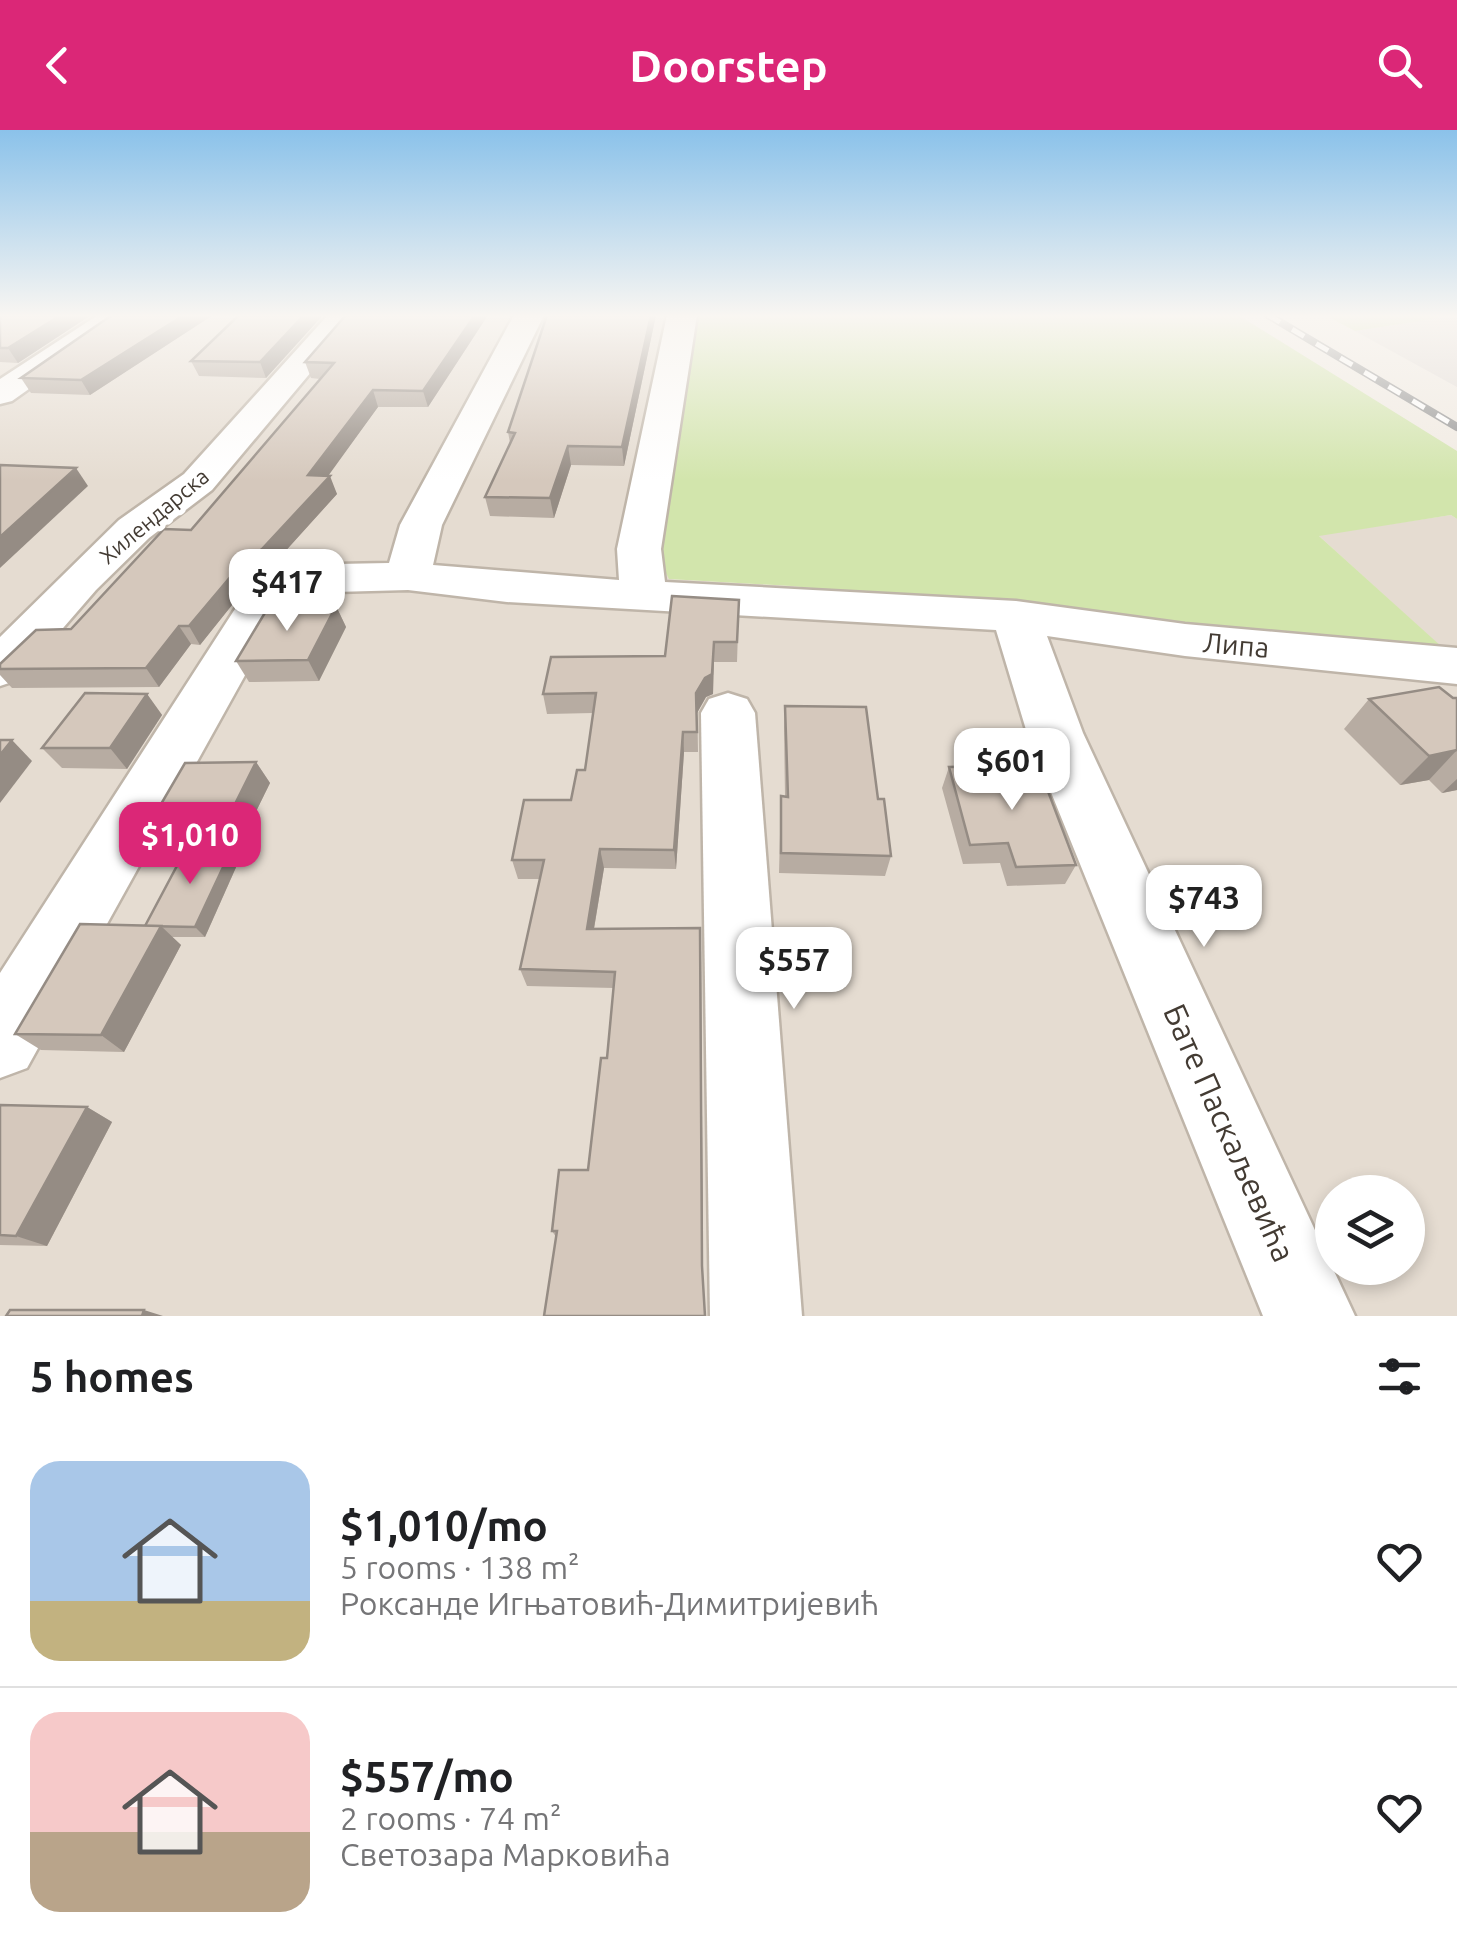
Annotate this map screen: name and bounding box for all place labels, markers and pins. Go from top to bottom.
pin: $417 [228,549,346,634]
pin: $601 [953,728,1071,813]
pin: $1,010 [109,802,271,887]
pin: $743 [1145,865,1263,950]
pin: $557 [735,927,853,1012]

